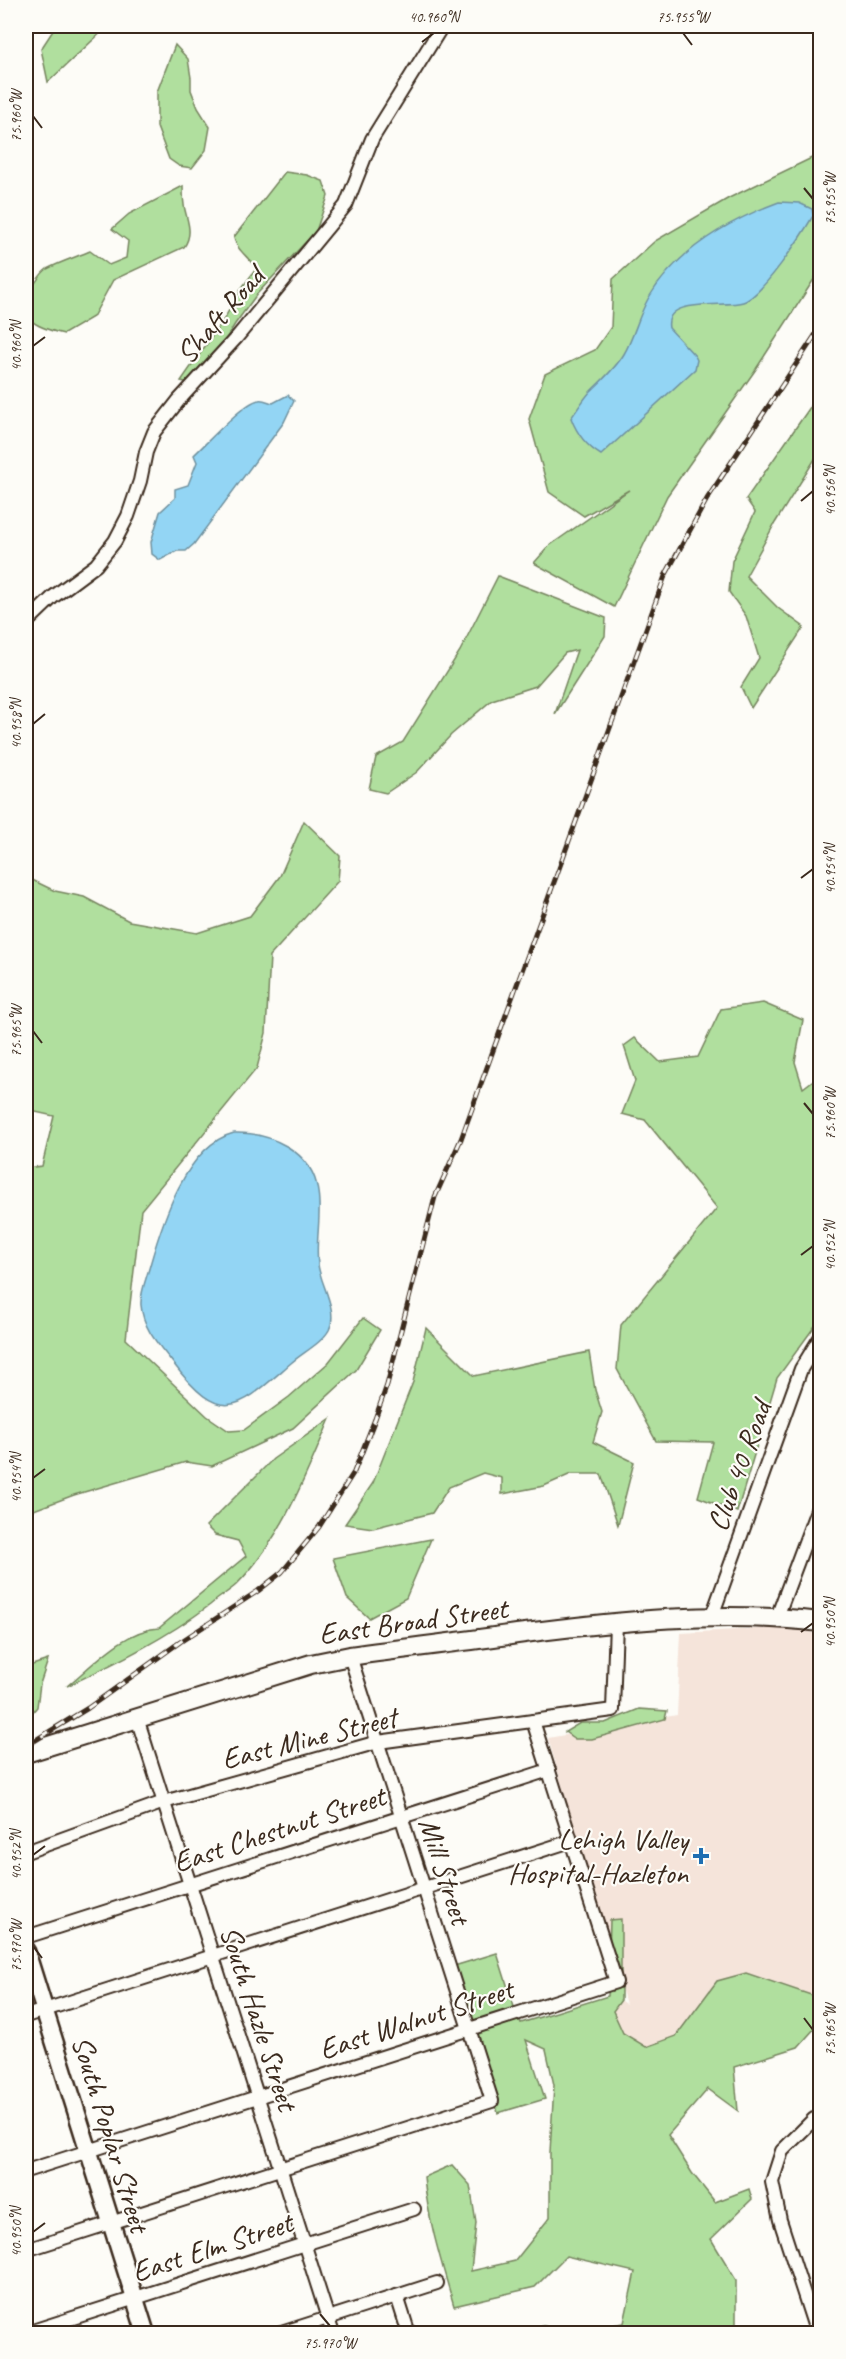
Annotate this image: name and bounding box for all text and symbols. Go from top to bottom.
text: 40.960°N [409,8,462,27]
text: 75.955°W [657,8,712,27]
text: 75.960°W [7,87,26,142]
text: 75.955°W [821,170,840,225]
street label: Shaft Road [167,255,275,371]
text: 40.960°N [7,318,26,371]
text: 40.956°N [821,463,840,516]
text: 40.958°N [7,696,26,749]
text: 40.954°N [821,841,840,894]
text: 75.965°W [7,1002,26,1057]
text: 75.960°W [821,1085,840,1140]
text: 40.952°N [821,1218,840,1271]
street label: Club 40 Road [698,1392,781,1536]
text: 40.954°N [7,1450,26,1503]
street label: East Broad Street [317,1589,513,1653]
text: 40.950°N [821,1595,840,1648]
street label: East Mine Street [218,1697,404,1778]
street label: East Chestnut Street [168,1776,393,1881]
street label: Mill Street [410,1813,481,1932]
place label: Lehigh Valley Hospital-Hazleton [508,1820,691,1892]
text: 40.952°N [7,1827,26,1880]
marker: Lehigh Valley Hospital-Hazleton [692,1847,710,1865]
text: 75.970°W [7,1917,26,1972]
street label: South Hazle Street [211,1921,308,2118]
street label: East Walnut Street [314,1969,521,2068]
text: 75.965°W [821,2001,840,2056]
street label: South Poplar Street [63,2031,160,2240]
street label: East Elm Street [127,2202,300,2291]
text: 40.950°N [7,2204,26,2257]
text: 75.970°W [304,2334,359,2353]

